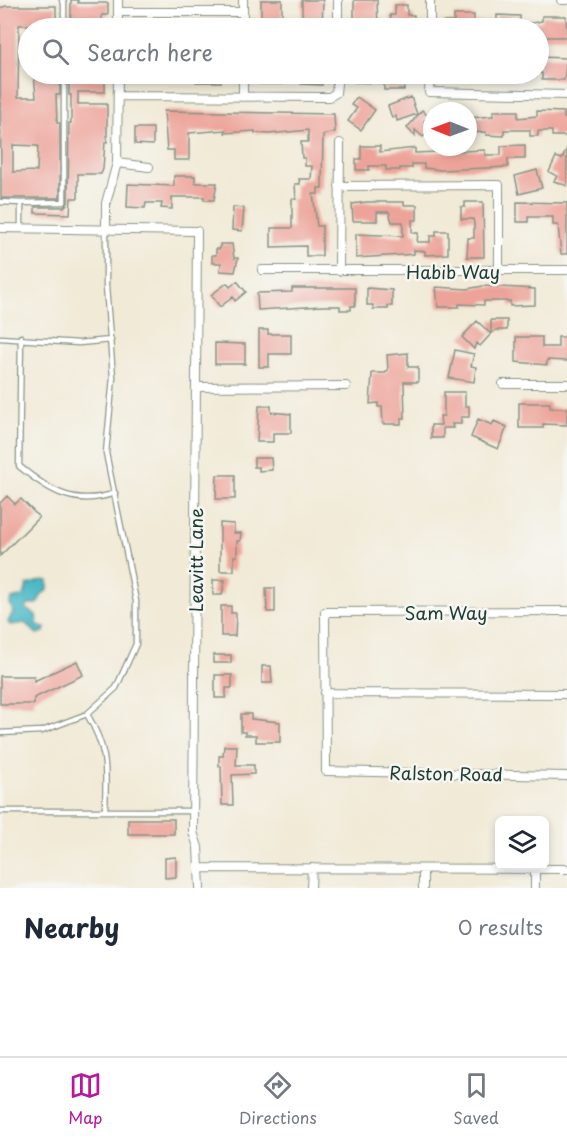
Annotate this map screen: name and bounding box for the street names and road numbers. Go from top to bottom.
street label: Habib Way [406,258,500,285]
street label: Leavitt Lane [182,508,209,612]
street label: Sam Way [404,599,488,626]
street label: Ralston Road [389,759,503,787]

